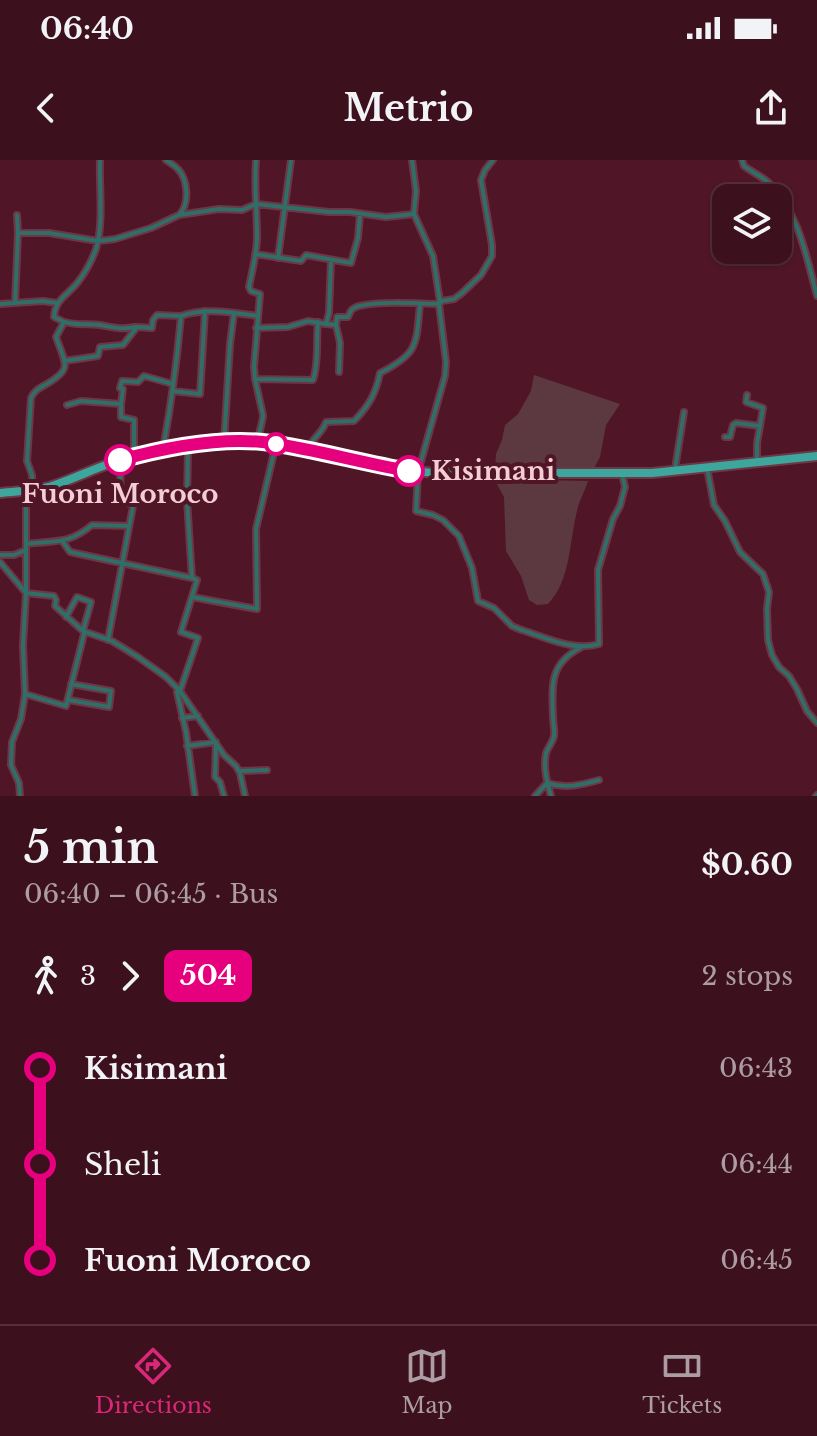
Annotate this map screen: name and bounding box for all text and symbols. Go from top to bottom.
text: 06:40 [40,10,134,47]
icon: back [24,86,68,130]
text: Metrio [344,86,473,131]
icon: share [749,86,793,130]
map controls [712,184,792,264]
button: layers [712,184,792,264]
unlabelled marker [265,433,287,455]
marker: Fuoni Moroco [105,445,135,475]
place label: Kisimani [431,455,555,487]
marker: Kisimani [394,456,424,486]
place label: Fuoni Moroco [22,478,218,510]
text: 5 min [24,820,158,875]
text: $0.60 [701,846,793,883]
text: 06:40 – 06:45 · Bus [24,878,278,910]
icon: walk [24,954,68,998]
icon: forward [108,954,152,998]
text: 504 [180,958,236,993]
text: 3 [80,960,96,992]
text: 2 stops [701,960,793,992]
text: Kisimani [84,1050,227,1087]
text: 06:43 [719,1052,793,1084]
text: Sheli [84,1146,161,1183]
text: 06:44 [720,1148,793,1180]
text: Fuoni Moroco [84,1242,311,1279]
text: 06:45 [720,1244,793,1276]
tab: Directions [95,1344,212,1419]
tab: Map [401,1344,453,1419]
tab: Tickets [642,1344,722,1419]

